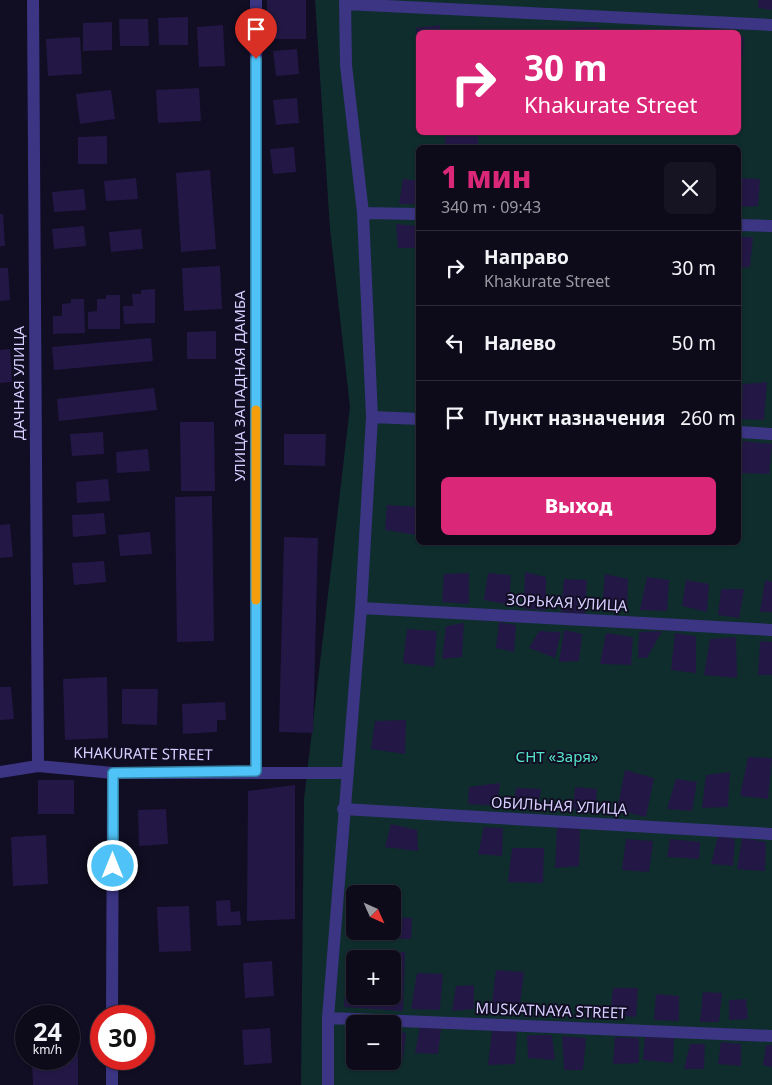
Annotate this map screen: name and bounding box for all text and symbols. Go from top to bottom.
pin [235,8,277,59]
icon: arrive [242,15,270,43]
text: 30 m [524,44,607,91]
icon: right [441,50,506,115]
text: Khakurate Street [524,89,697,119]
text: 1 мин [441,156,532,197]
button: close [664,162,716,214]
text: 340 m · 09:43 [441,196,541,218]
text: Направо [484,244,569,270]
icon: right [441,254,469,282]
text: 30 m [672,255,716,281]
text: Khakurate Street [484,270,610,292]
street label: УЛИЦА ЗАПАДНАЯ ДАМБА [229,290,249,482]
street label: ДАЧНАЯ УЛИЦА [8,325,28,440]
icon: left [441,329,469,357]
text: Налево [484,330,556,356]
text: 50 m [672,330,716,356]
icon: arrive [441,404,469,432]
text: Пункт назначения [484,405,665,431]
text: 260 m [680,405,736,431]
button: Выход [441,477,716,535]
street label: ЗОРЬКАЯ УЛИЦА [506,589,628,615]
street label: KHAKURATE STREET [73,742,214,764]
park label: СНТ «Заря» [516,746,599,766]
street label: ОБИЛЬНАЯ УЛИЦА [491,791,628,819]
position arrow [86,839,138,891]
north arrow [346,885,401,940]
map controls [346,885,401,1070]
button: + [346,950,401,1005]
street label: MUSKATNAYA STREET [475,997,628,1023]
speed limit sign: 30 [90,1005,155,1070]
text: 24 [33,1014,62,1048]
button: − [346,1015,401,1070]
text: km/h [33,1041,62,1058]

